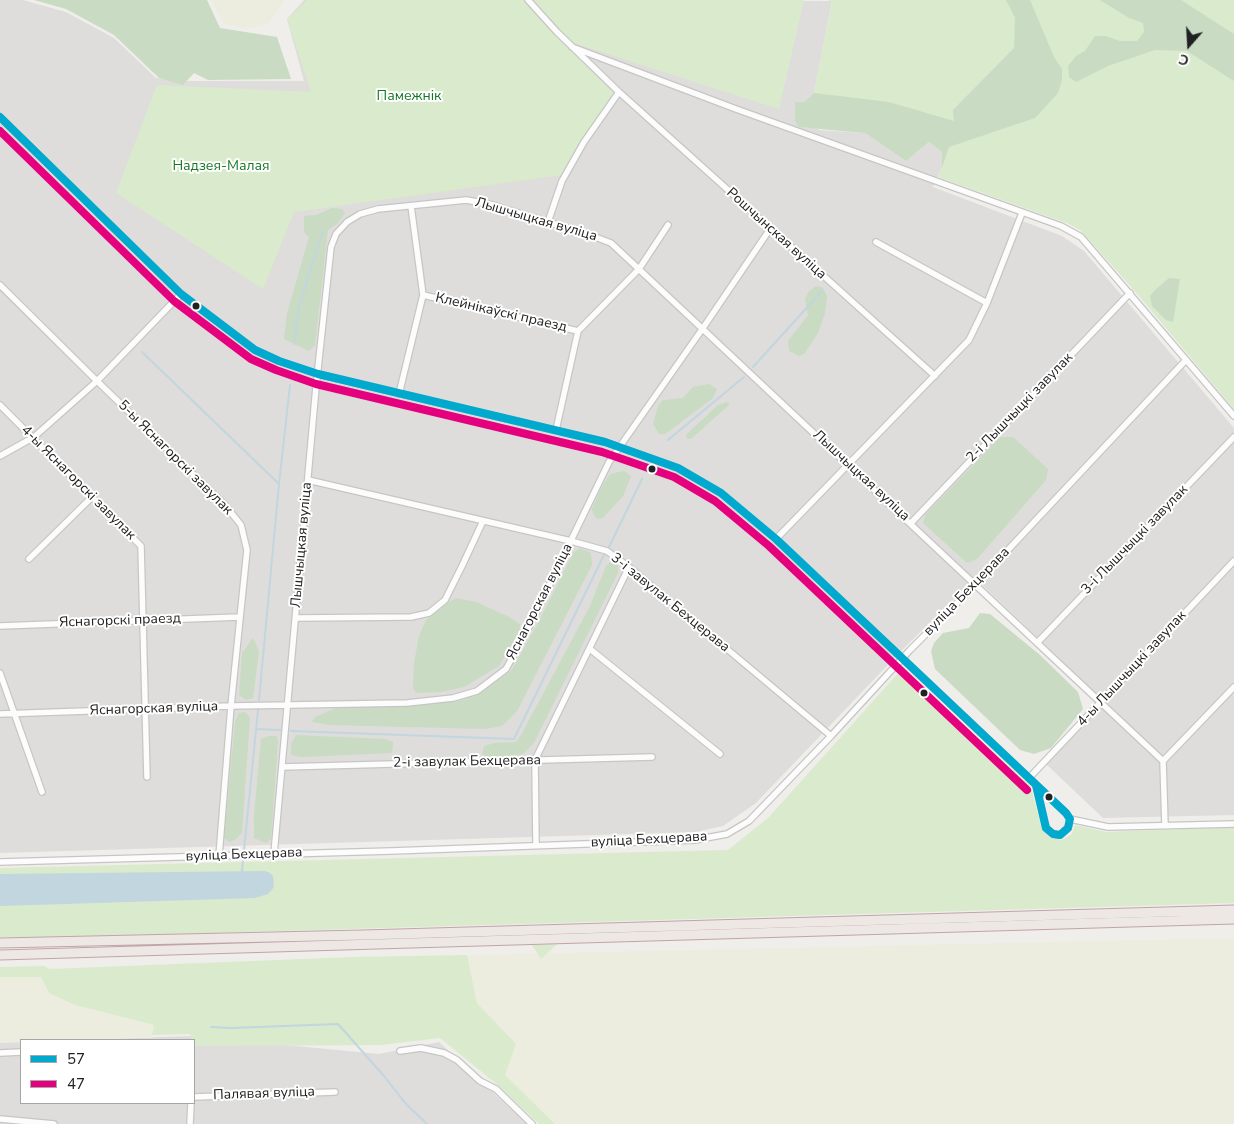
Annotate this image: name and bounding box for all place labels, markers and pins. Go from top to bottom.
unlabelled marker [191,301,201,311]
unlabelled marker [647,464,657,474]
unlabelled marker [919,688,929,698]
unlabelled marker [1044,792,1054,802]

